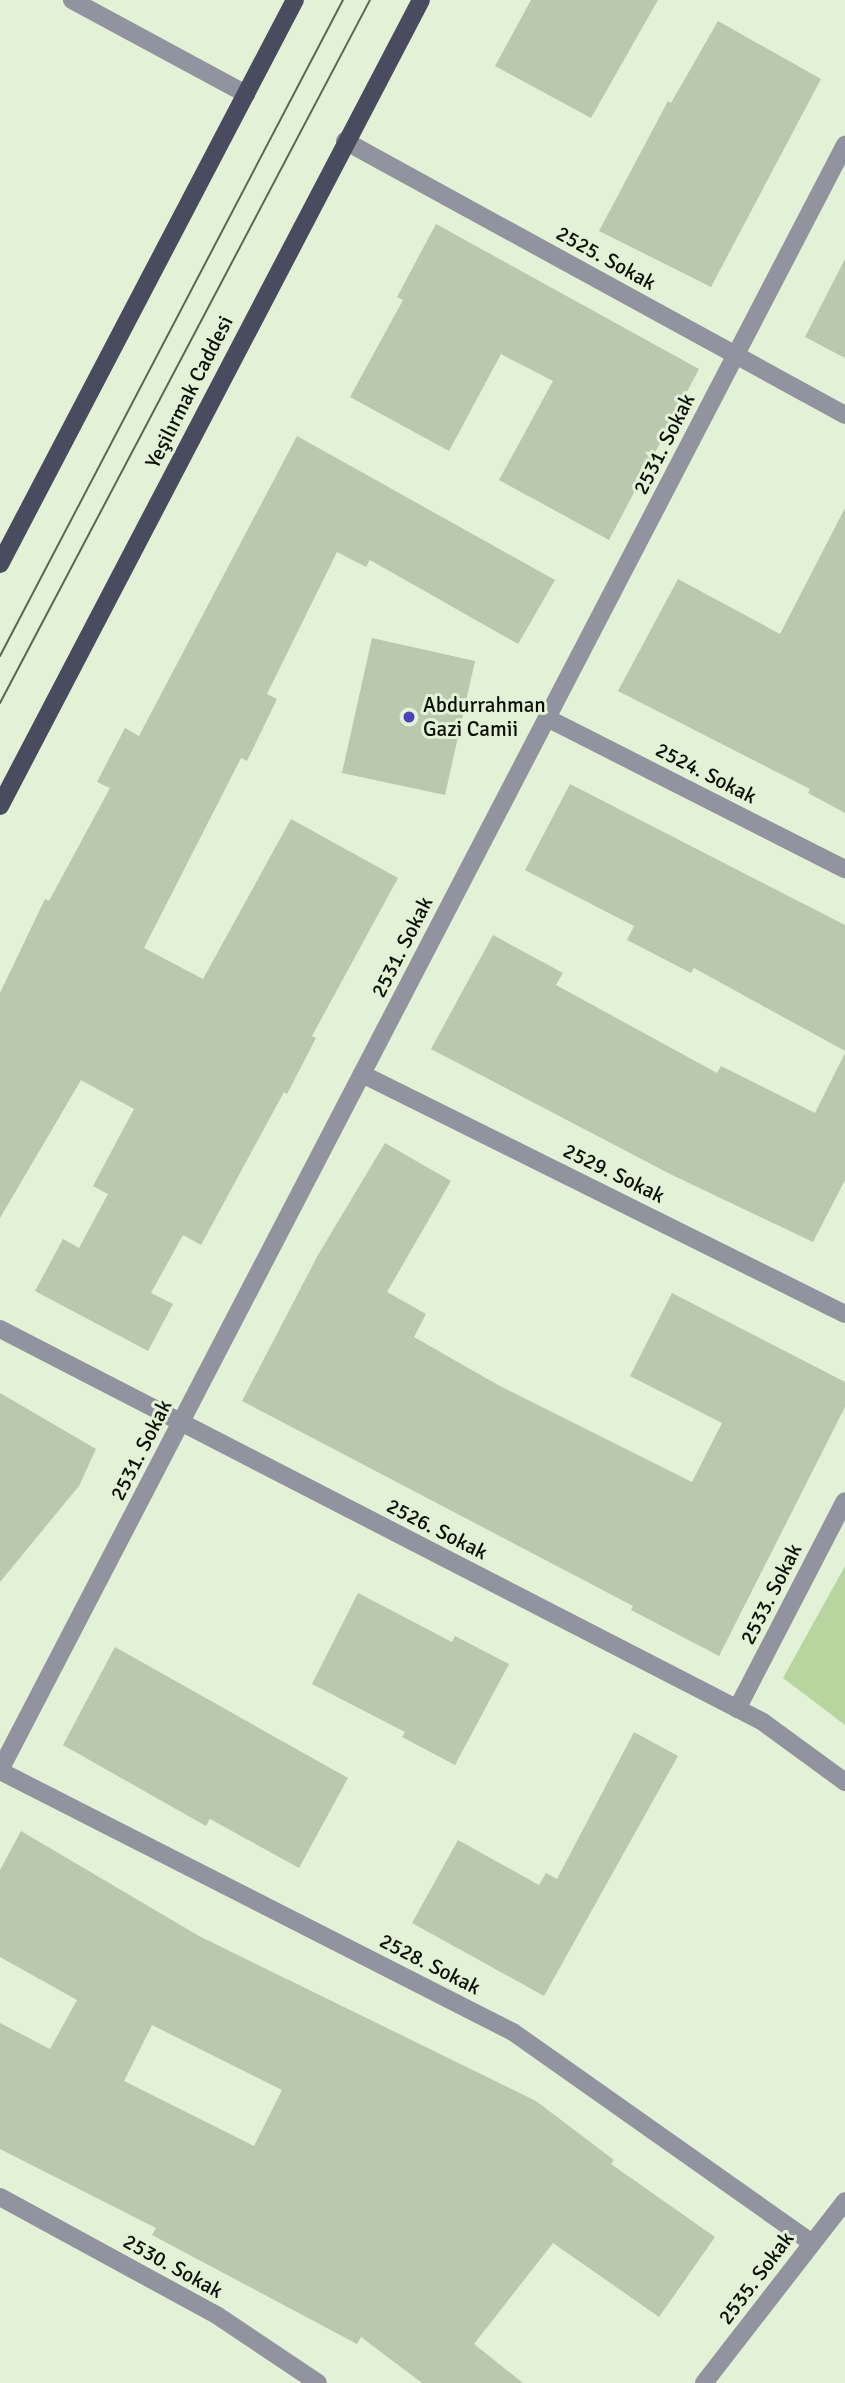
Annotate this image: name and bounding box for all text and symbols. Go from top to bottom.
street label: 2525. Sokak [552,220,660,296]
street label: Yeşilırmak Caddesi [140,312,238,472]
street label: 2531. Sokak [628,389,700,499]
place label: Abdurrahman Gazi Camii [423,692,546,742]
marker: Abdurrahman Gazi Camii [401,709,417,725]
street label: 2524. Sokak [651,737,761,809]
street label: 2531. Sokak [366,892,438,1002]
street label: 2529. Sokak [559,1138,669,1208]
street label: 2531. Sokak [105,1395,177,1505]
street label: 2526. Sokak [382,1493,492,1565]
street label: 2533. Sokak [735,1539,807,1649]
street label: 2528. Sokak [375,1928,485,2000]
street label: 2535. Sokak [713,2227,799,2329]
street label: 2530. Sokak [119,2228,227,2304]

